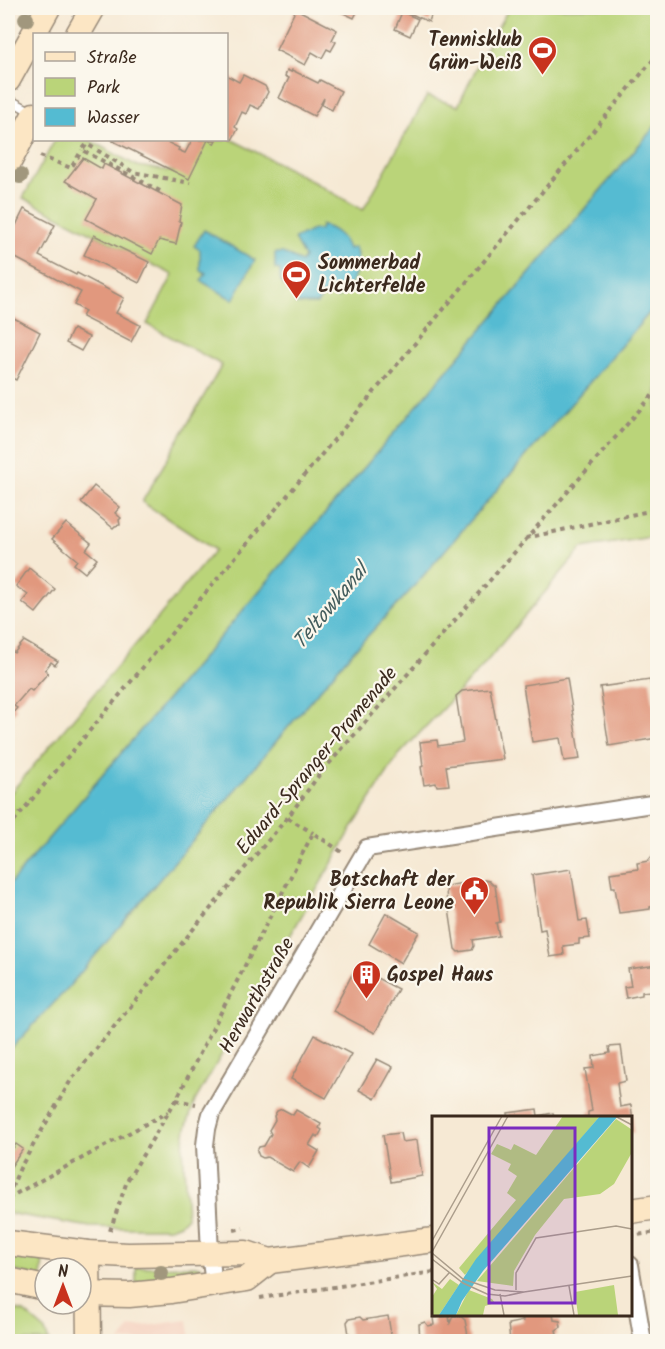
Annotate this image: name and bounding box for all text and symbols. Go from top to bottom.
place label: Tennisklub Grün-Weiß [428,25,522,80]
legend [33,33,228,141]
sports icon: Tennisklub Grün-Weiß [527,34,559,76]
text: Straße [87,44,137,73]
text: Park [87,74,120,103]
text: Wasser [87,104,140,133]
place label: Sommerbad Lichterfelde [318,248,426,303]
sports icon: Sommerbad Lichterfelde [281,258,313,300]
water label: Teltowkanal [285,554,380,657]
street label: Eduard-Spranger-Promenade [229,660,406,863]
place label: Botschaft der Republik Sierra Leone [263,865,455,920]
public building icon: Botschaft der Republik Sierra Leone [459,874,491,916]
street label: Herwarthstraße [211,932,304,1060]
building icon: Gospel Haus [350,958,382,1000]
place label: Gospel Haus [387,960,494,992]
inset map [432,1116,632,1316]
north arrow [33,1256,93,1316]
text: N [58,1260,68,1285]

